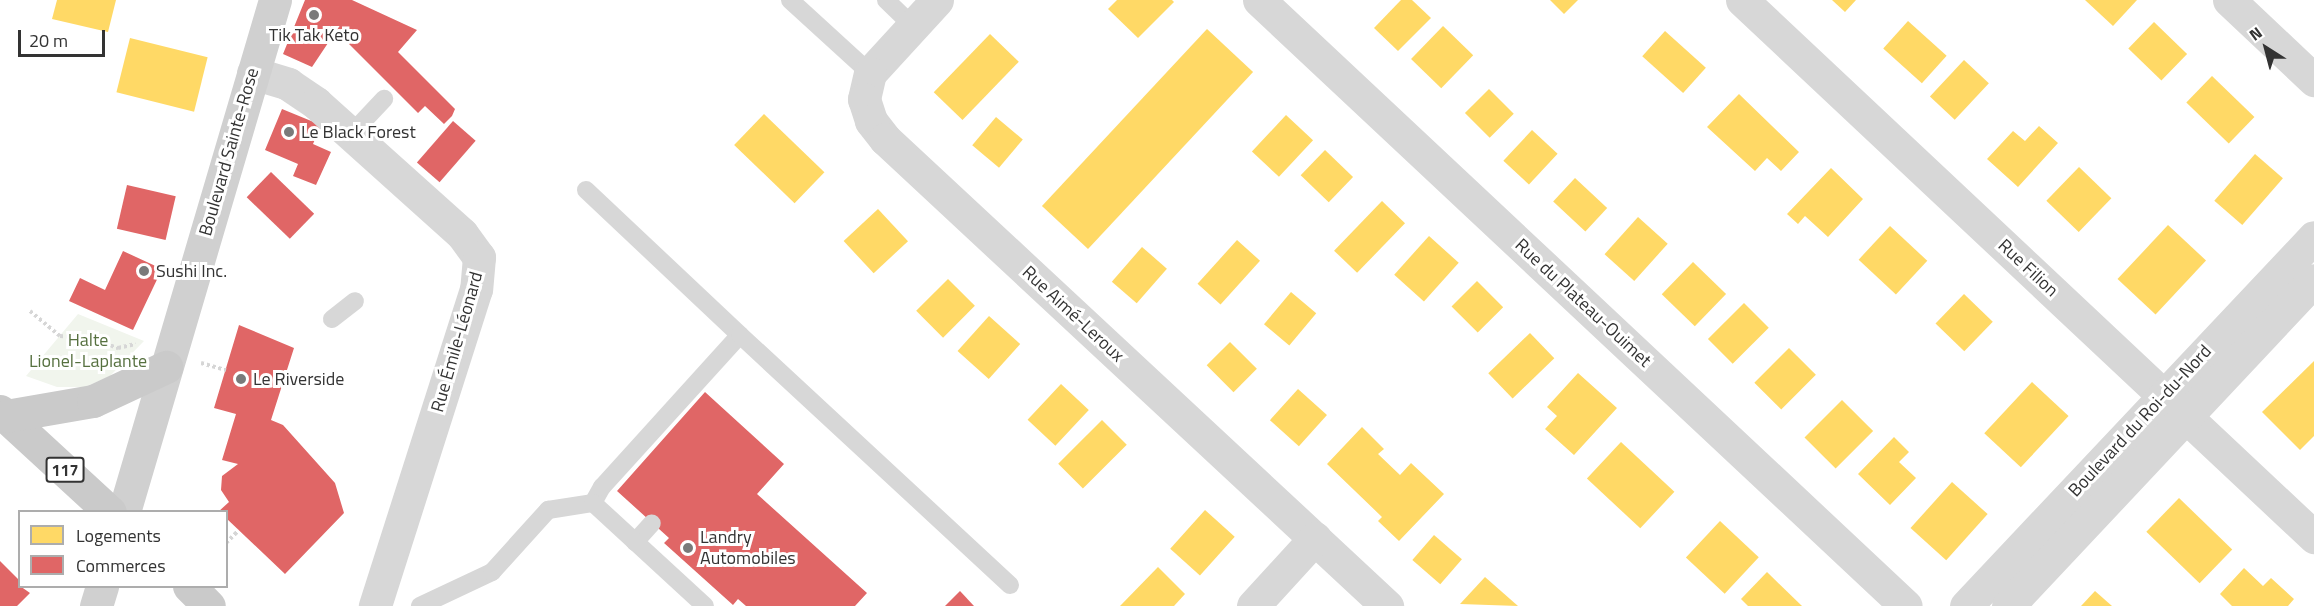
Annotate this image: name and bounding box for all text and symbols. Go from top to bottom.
marker: Tik Tak Keto [307,8,321,22]
scale bar [21,18,108,56]
north arrow [2236,18,2296,78]
text: N [2244,20,2267,46]
place label: Tik Tak Keto [269,24,359,46]
text: 20 m [29,27,68,54]
street label: Boulevard Sainte-Rose [195,66,263,238]
place label: Le Black Forest [301,121,416,143]
marker: Le Black Forest [282,125,296,139]
street label: Rue du Plateau-Ouimet [1510,234,1656,372]
street label: Rue Filion [1993,235,2063,301]
place label: Sushi Inc. [156,260,227,282]
street label: Rue Aimé-Leroux [1018,261,1128,367]
marker: Sushi Inc. [137,264,151,278]
street label: Rue Émile-Léonard [427,269,487,415]
park label: Halte Lionel-Laplante [29,330,147,372]
street label: Boulevard du Roi-du-Nord [2064,341,2216,501]
place label: Le Riverside [253,368,344,390]
marker: Le Riverside [234,372,248,386]
road number: 117 [46,457,84,483]
legend [18,510,228,588]
text: Logements [76,522,161,549]
place label: Landry Automobiles [700,527,796,570]
marker: Landry Automobiles [681,541,695,555]
text: Commerces [76,552,166,579]

